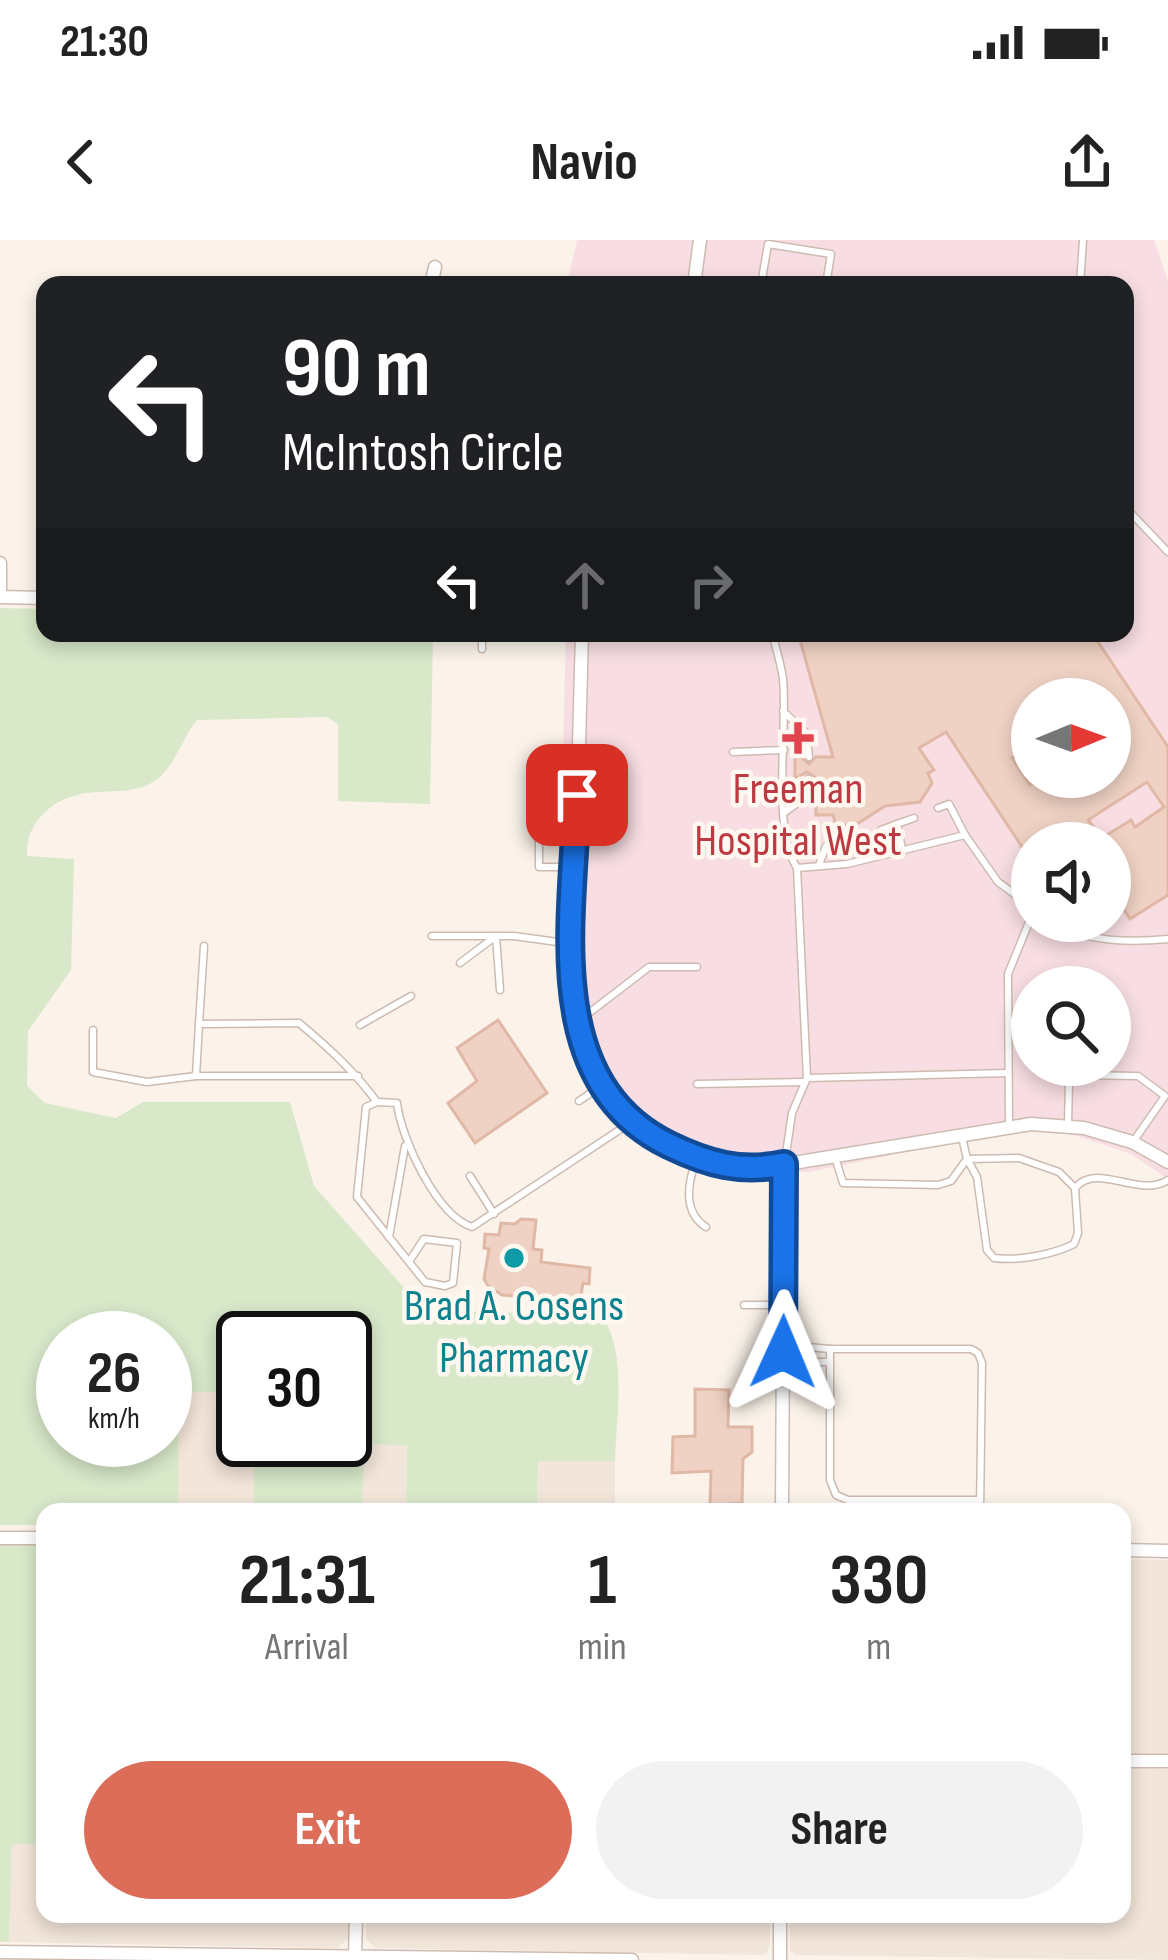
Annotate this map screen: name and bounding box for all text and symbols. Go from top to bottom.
text: 21:30 [60,15,149,70]
icon: back [48,129,114,195]
icon: share [1054,129,1120,195]
text: Navio [530,130,638,195]
text: 90 m [282,319,431,420]
icon: left [84,324,240,480]
text: McIntosh Circle [282,421,564,486]
icon: left [426,552,492,618]
icon: ahead [552,552,618,618]
icon: right [678,552,744,618]
north arrow [1011,678,1131,798]
map controls [1011,678,1131,1086]
marker: Freeman Hospital West [782,722,814,754]
pin [526,744,628,846]
icon: arrive [544,762,610,828]
place label: Freeman Hospital West [694,762,902,869]
button: sound [1011,822,1131,942]
button: search [1011,966,1131,1086]
marker: Brad A. Cosens Pharmacy [501,1245,527,1271]
place label: Brad A. Cosens Pharmacy [404,1279,624,1386]
position arrow [720,1289,846,1415]
speed limit sign: 30 [216,1311,372,1467]
text: 26 [87,1338,141,1410]
text: km/h [88,1401,140,1437]
text: 21:31 [239,1538,375,1625]
text: 1 [588,1538,616,1625]
text: 330 [829,1538,928,1625]
text: Arrival [265,1624,349,1671]
text: min [578,1624,627,1671]
text: m [866,1624,891,1671]
button: Exit [84,1761,572,1899]
button: Share [596,1761,1083,1899]

